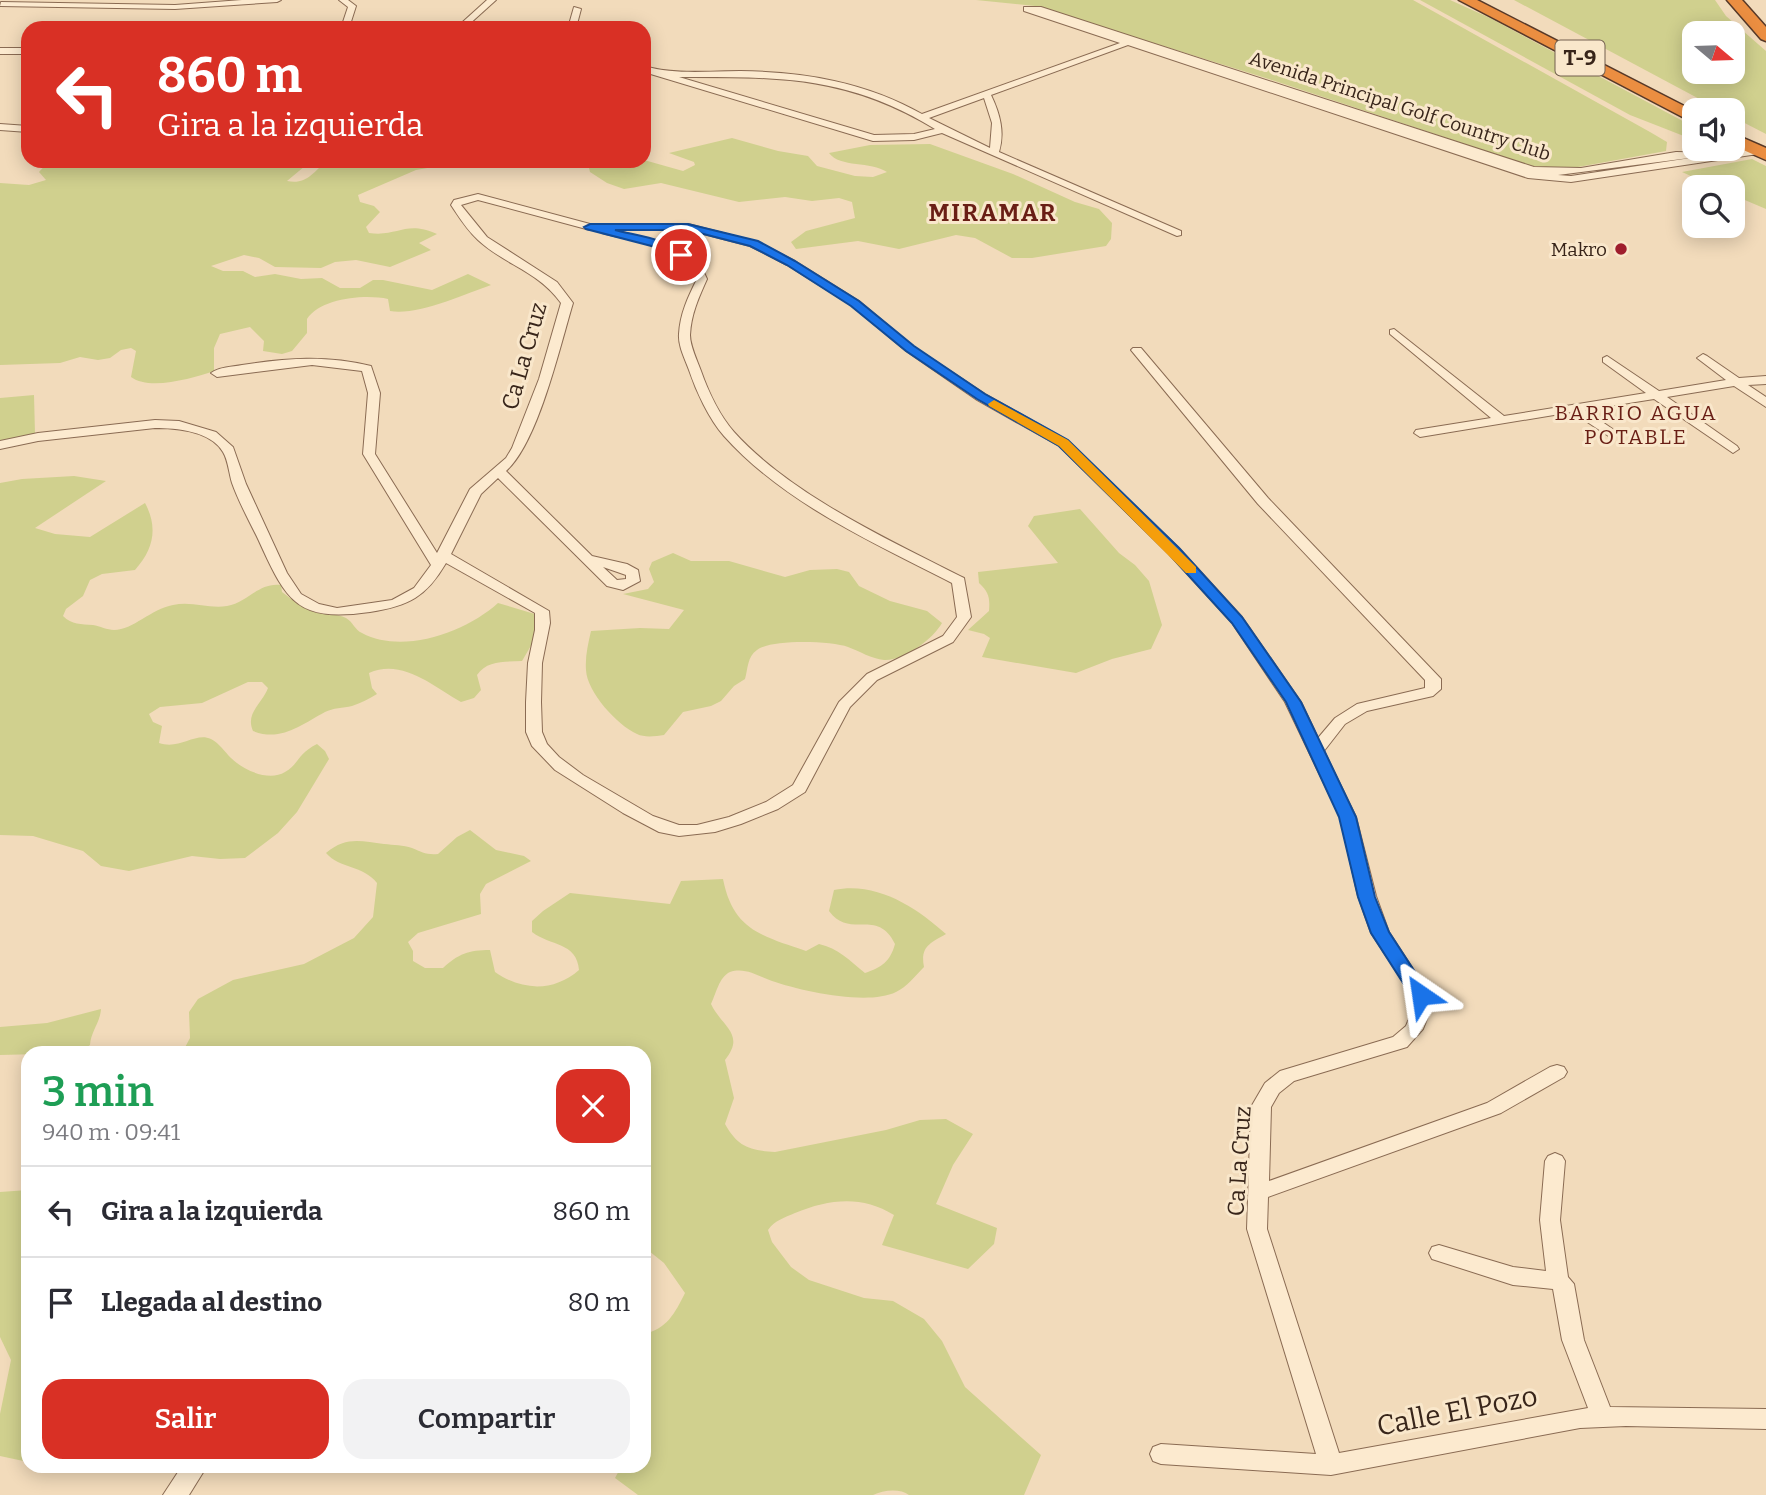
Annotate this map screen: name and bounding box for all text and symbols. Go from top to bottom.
north arrow [1682,21,1745,84]
map controls [1682,21,1745,238]
road number: T-9 [1556,41,1604,76]
text: 860 m [157,46,302,105]
street label: Avenida Principal Golf Country Club [1247,46,1553,166]
icon: left [42,49,133,140]
button: sound [1682,98,1745,161]
text: Gira a la izquierda [157,106,424,144]
button: search [1682,175,1745,238]
district label: MIRAMAR [928,199,1058,227]
pin [651,225,711,285]
icon: arrive [662,236,700,274]
place label: Makro [1551,238,1607,261]
marker: Makro [1613,241,1629,257]
street label: Ca La Cruz [495,299,553,413]
district label: BARRIO AGUA POTABLE [1554,400,1718,450]
position arrow [1384,958,1458,1032]
text: 3 min [42,1067,154,1117]
button: close [556,1069,630,1143]
street label: Ca La Cruz [1221,1105,1257,1217]
text: 940 m · 09:41 [42,1118,180,1146]
icon: left [42,1193,80,1231]
text: Gira a la izquierda [101,1196,323,1227]
text: 860 m [552,1196,630,1227]
icon: arrive [42,1284,80,1322]
text: Llegada al destino [101,1287,322,1318]
text: 80 m [568,1287,630,1318]
button: Salir [42,1379,329,1459]
button: Compartir [343,1379,630,1459]
street label: Calle El Pozo [1374,1379,1540,1443]

